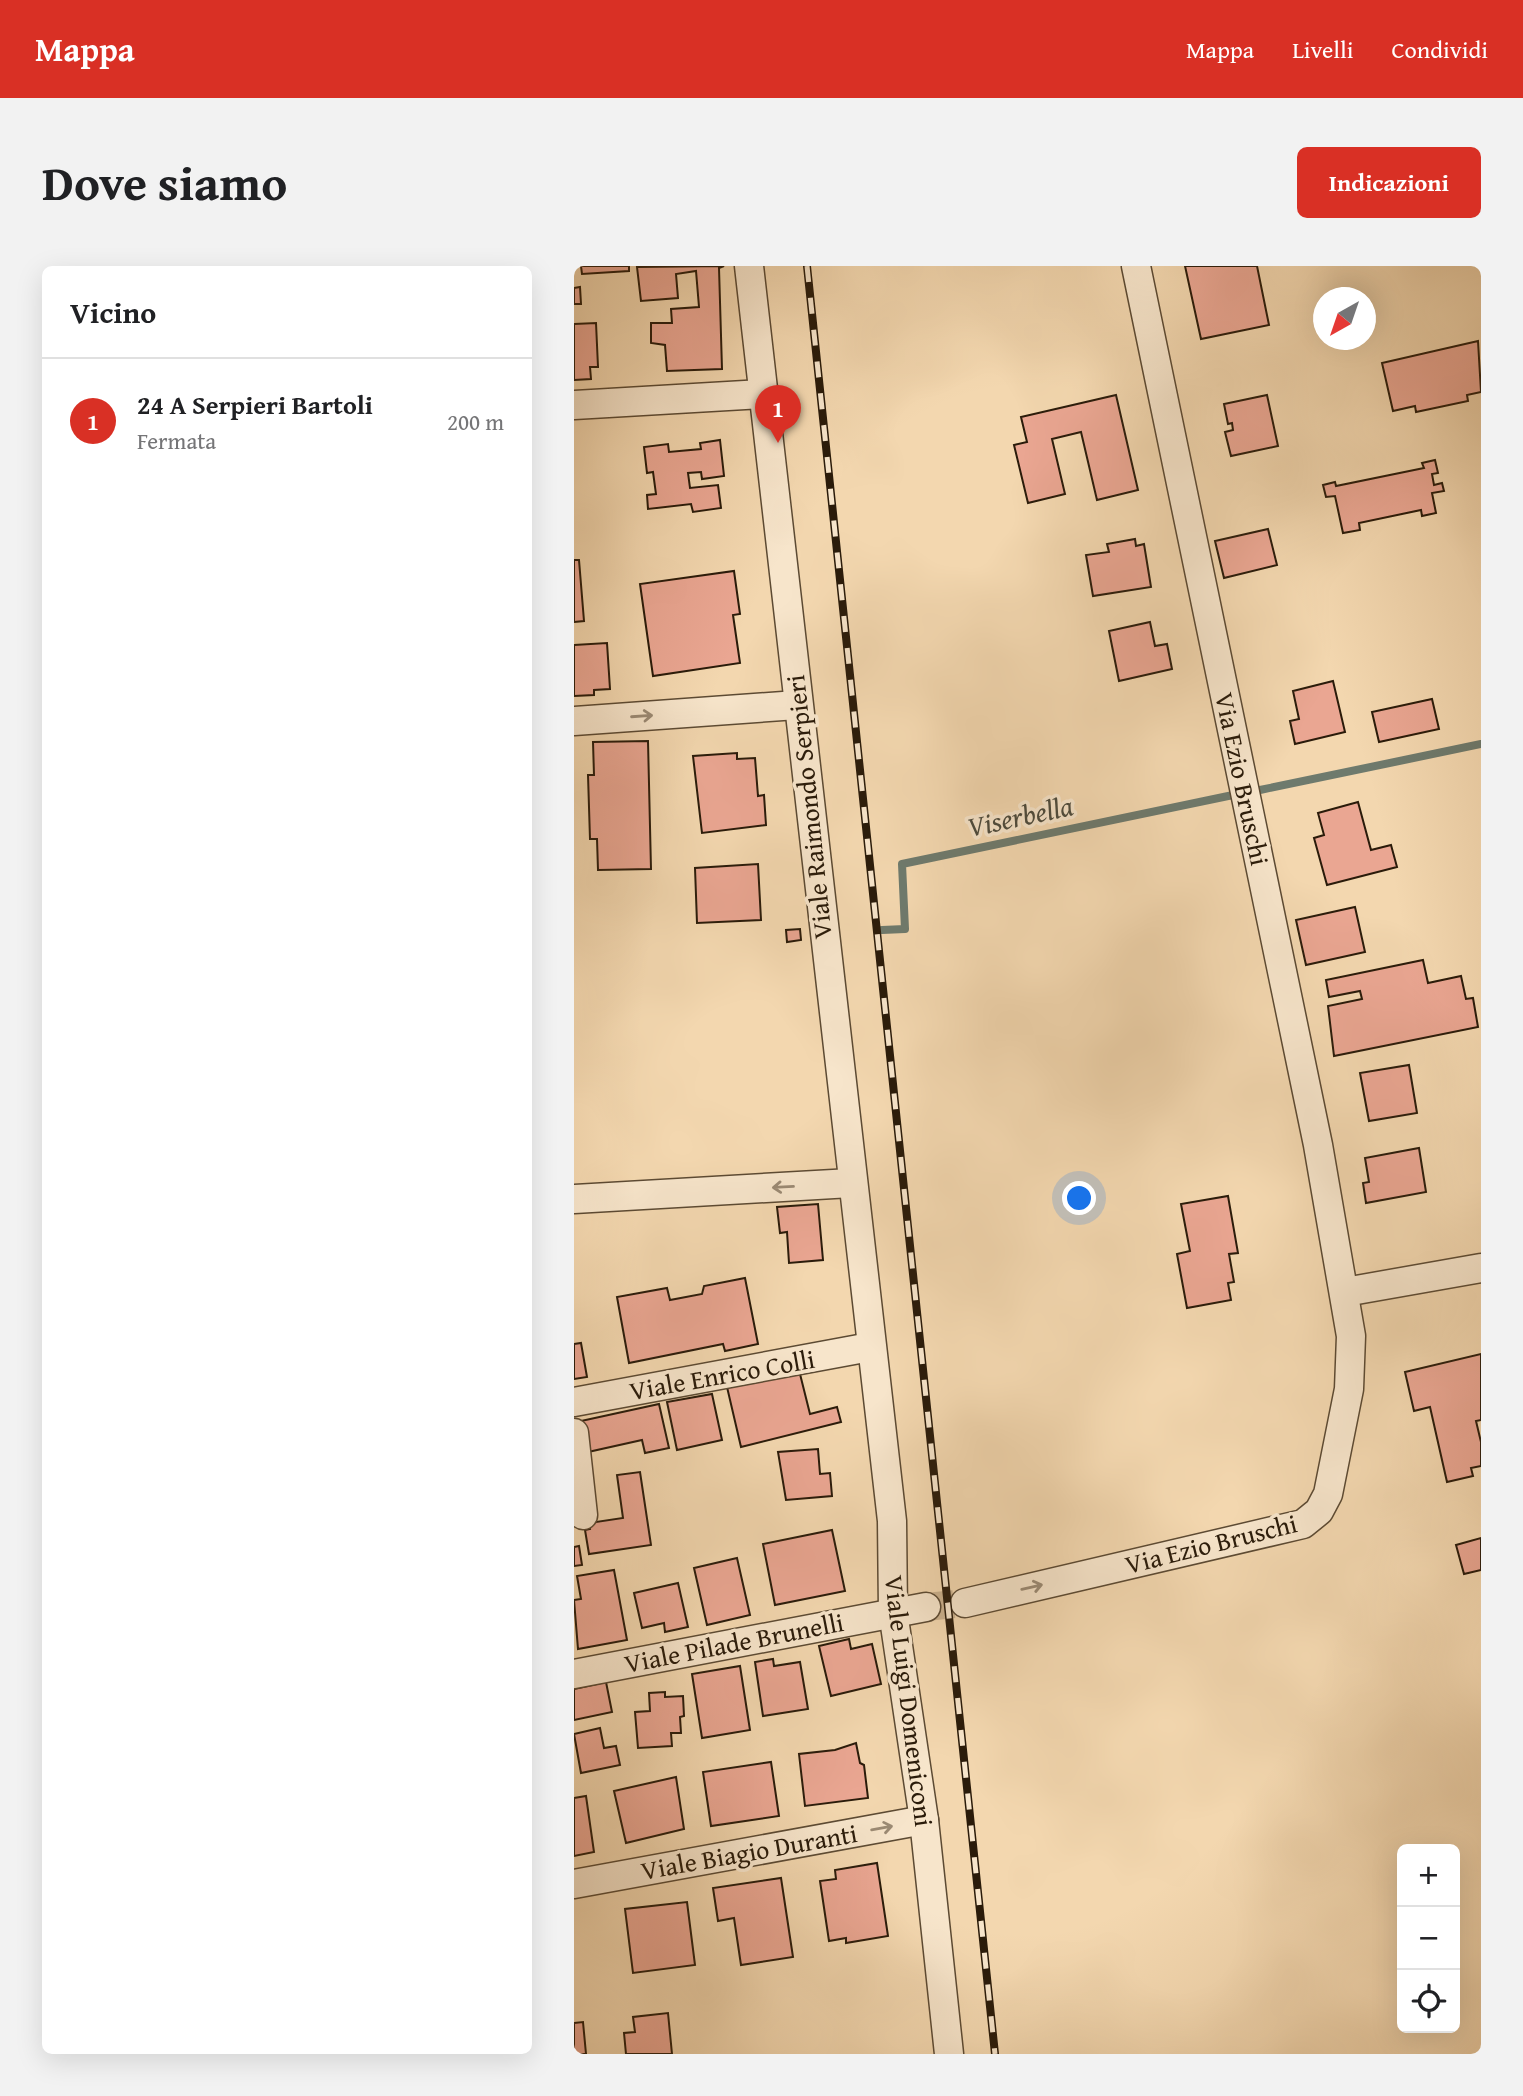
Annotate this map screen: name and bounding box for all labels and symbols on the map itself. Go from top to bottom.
north arrow [1313,287,1376,350]
pin: 1 [755,385,801,443]
street label: Viale Raimondo Serpieri [775,673,842,941]
street label: Via Ezio Bruschi [1205,689,1280,869]
one-way arrow [630,709,653,722]
water label: Viserbella [963,784,1077,847]
one-way arrow [772,1181,795,1194]
your location [1062,1181,1096,1215]
street label: Viale Enrico Colli [626,1339,818,1410]
street label: Via Ezio Bruschi [1121,1503,1301,1584]
street label: Viale Luigi Domeniconi [875,1573,944,1829]
one-way arrow [1020,1580,1043,1594]
street label: Viale Pilade Brunelli [621,1602,847,1683]
street label: Viale Biagio Duranti [638,1813,860,1890]
one-way arrow [870,1821,893,1834]

